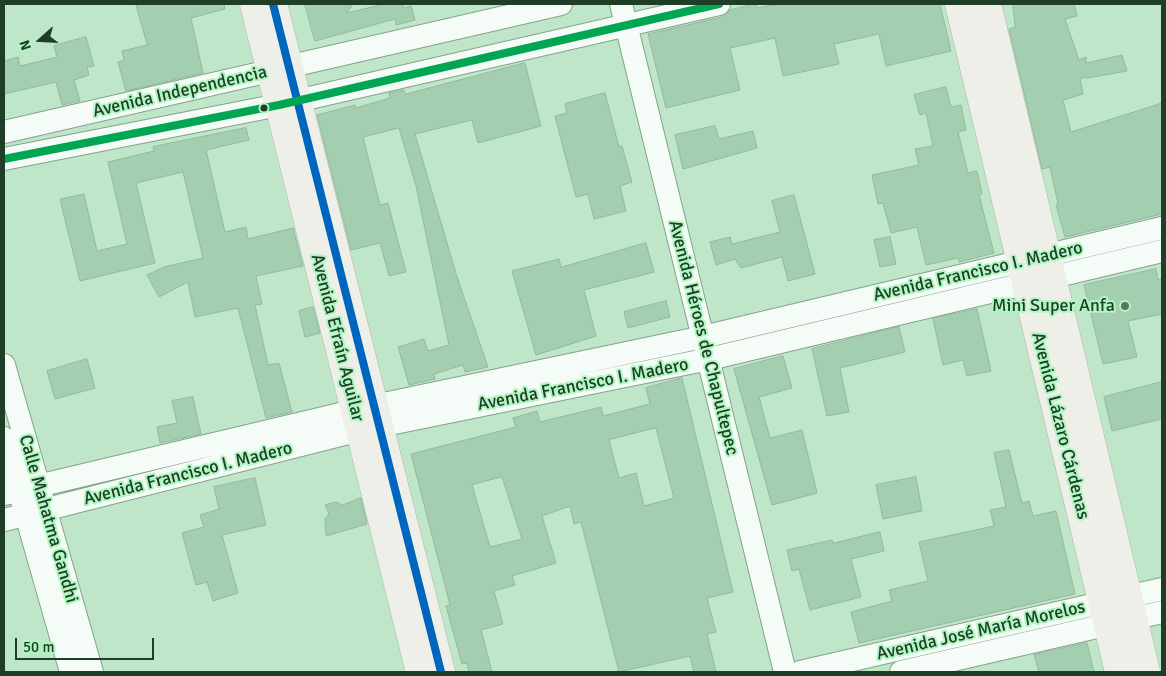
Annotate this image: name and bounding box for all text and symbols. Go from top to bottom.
north arrow [15,15,65,65]
text: N [16,38,35,52]
street label: Avenida Independencia [91,61,269,123]
unlabelled marker [259,103,269,113]
street label: Avenida Héroes de Chapultepec [663,218,743,458]
street label: Avenida Francisco I. Madero [871,237,1085,307]
street label: Avenida Efraín Aguilar [306,252,368,424]
place label: Mini Super Anfa [992,295,1115,317]
marker: Mini Super Anfa [1119,300,1131,312]
street label: Avenida Lázaro Cárdenas [1026,330,1094,522]
street label: Avenida Francisco I. Madero [476,354,690,416]
street label: Calle Mahatma Gandhi [14,432,82,606]
street label: Avenida Francisco I. Madero [81,438,295,510]
street label: Avenida José María Morelos [875,596,1087,666]
scale bar [18,628,156,660]
text: 50 m [23,638,54,656]

